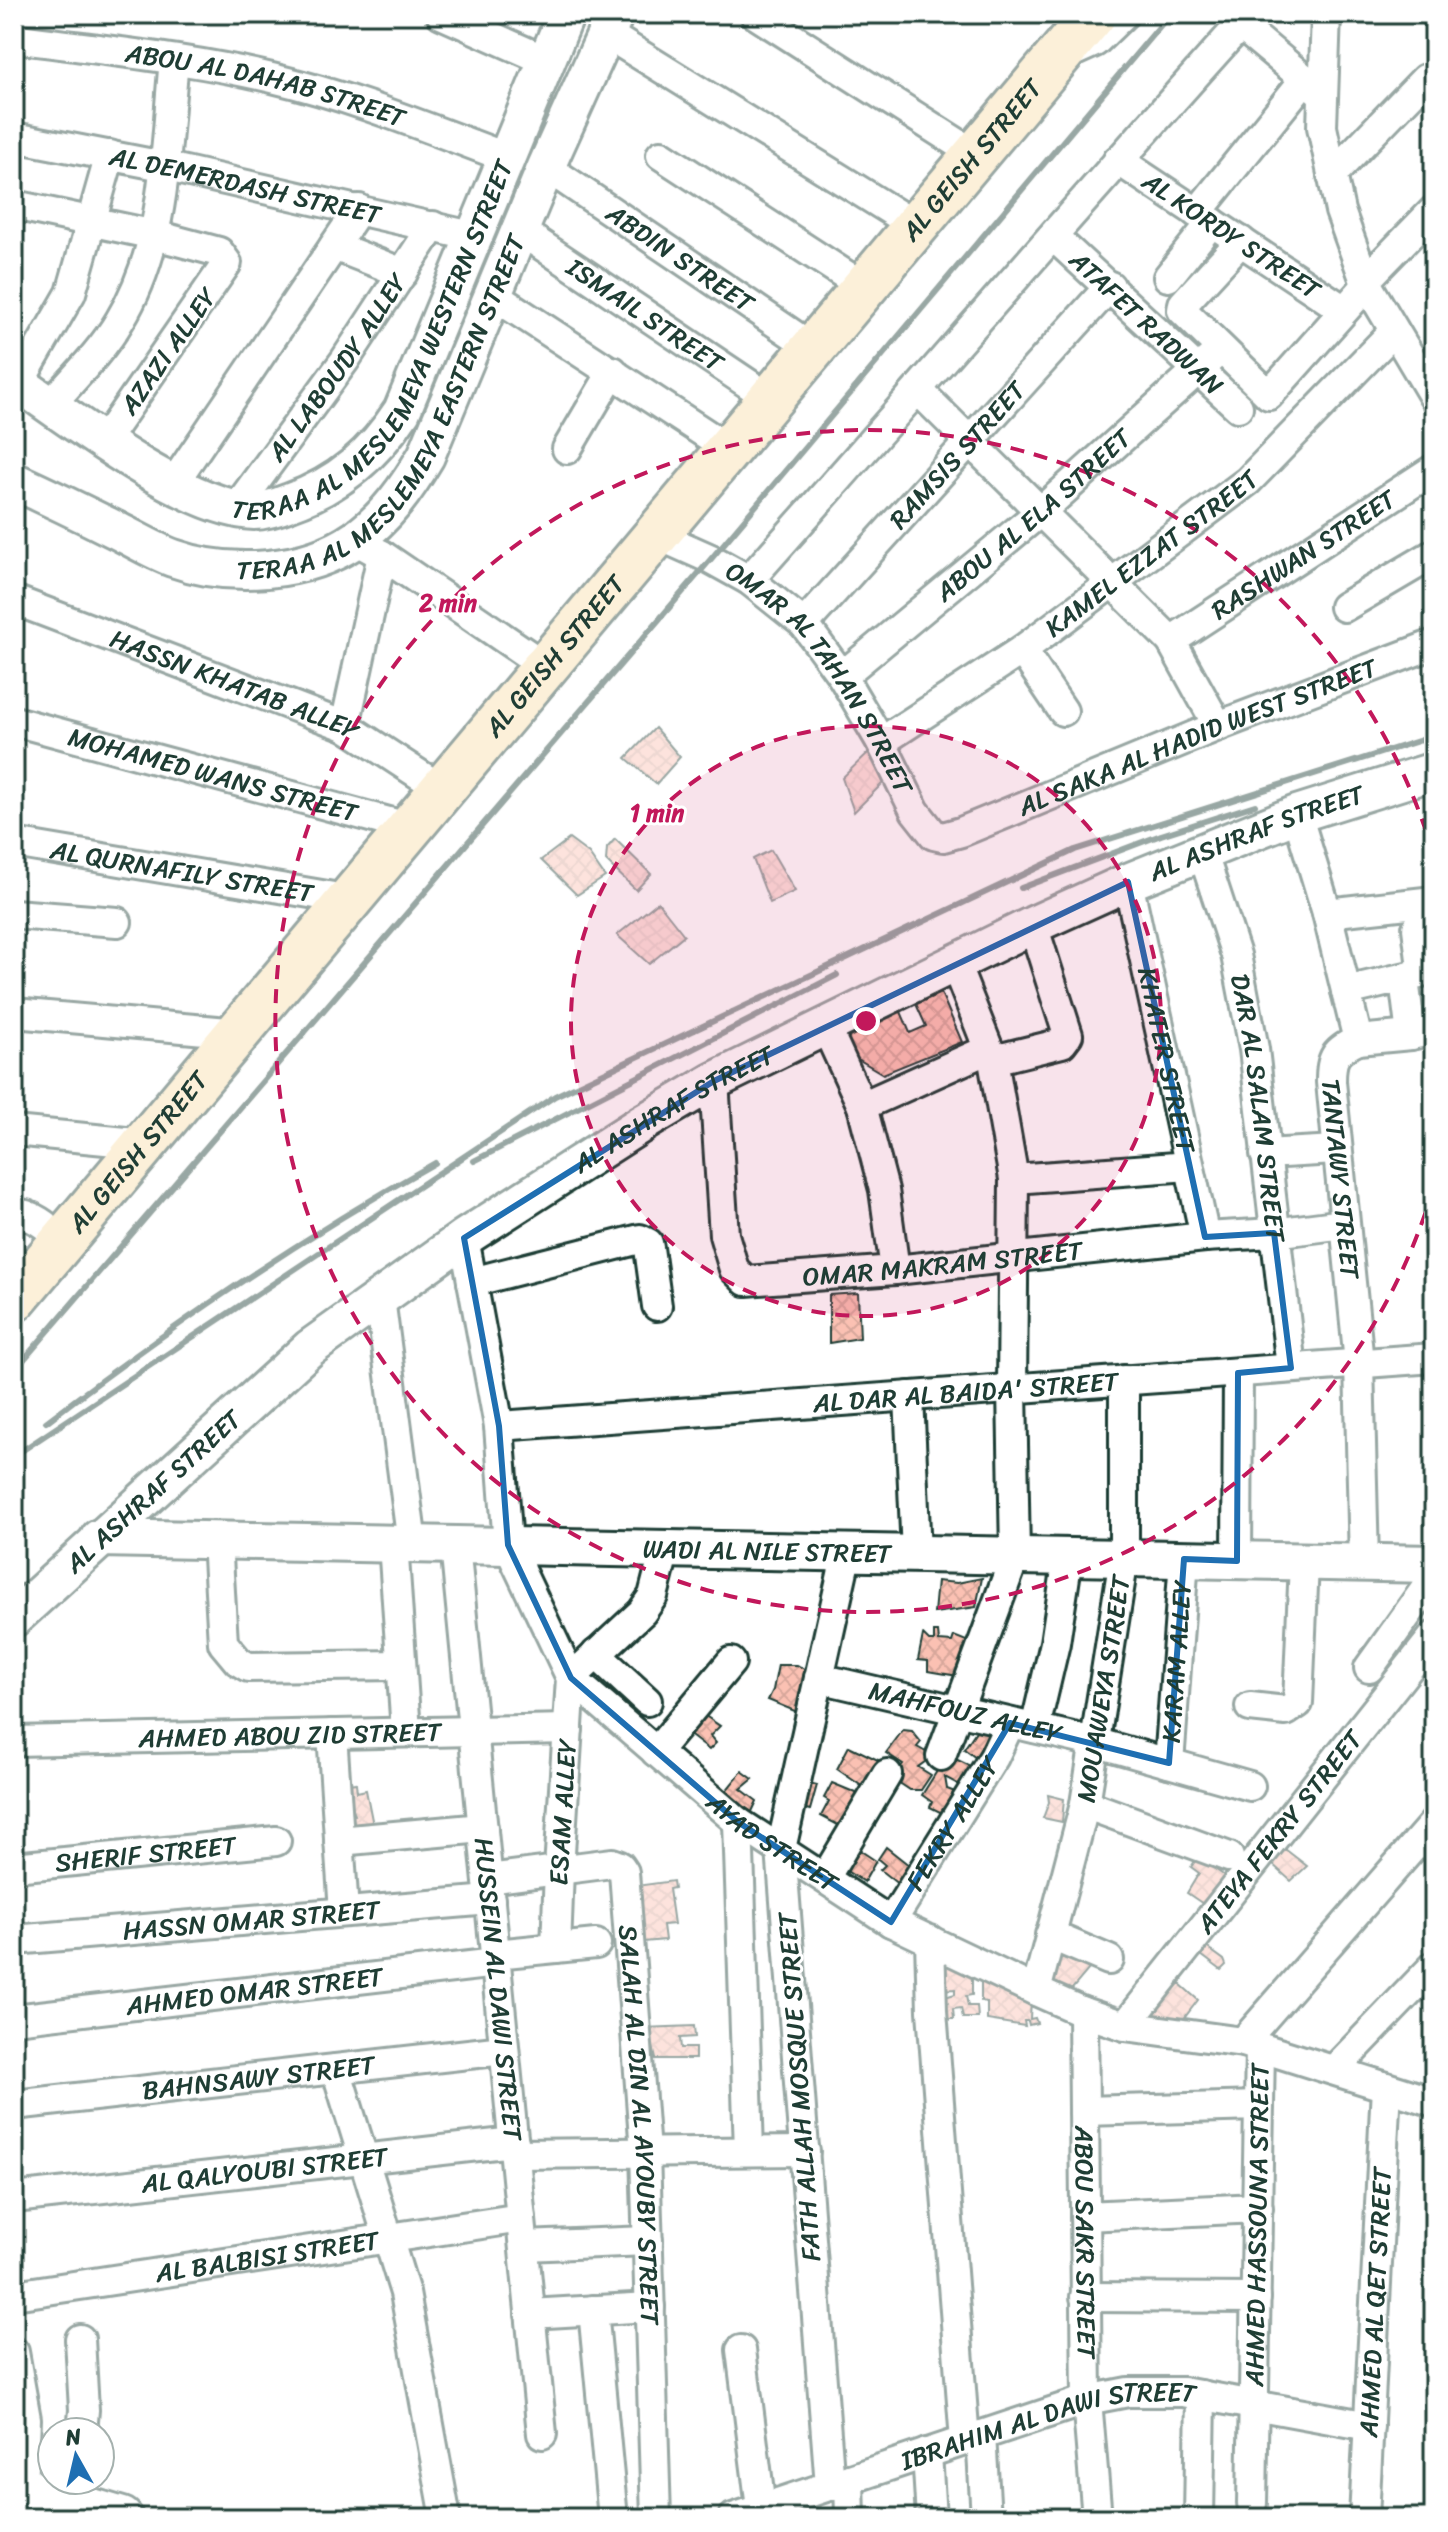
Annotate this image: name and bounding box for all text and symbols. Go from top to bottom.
street label: ABOU AL DAHAB STREET [122,30,414,141]
street label: AL GEISH STREET [888,66,1055,253]
street label: AL DEMERDASH STREET [105,133,387,238]
street label: TERAA AL MESLEMEYA WESTERN STREET [228,151,527,534]
street label: AL KORDY STREET [1132,158,1332,313]
street label: ABDIN STREET [596,190,765,326]
street label: TERAA AL MESLEMEYA EASTERN STREET [236,226,539,593]
street label: ATAFET RADWAN [1058,238,1235,406]
street label: ISMAIL STREET [556,244,735,385]
street label: AL LABOUDY ALLEY [254,262,420,472]
street label: AZAZI ALLEY [106,276,230,425]
street label: RAMSIS STREET [877,368,1039,540]
street label: ABOU AL ELA STREET [923,415,1144,614]
street label: KAMEL EZZAT STREET [1034,457,1272,649]
street label: RASHWAN STREET [1201,476,1407,632]
street label: OMAR AL TAHAN STREET [717,548,927,803]
street label: AL GEISH STREET [471,562,638,749]
text: 2 min [418,582,477,624]
street label: HASSN KHATAB ALLEY [103,616,370,753]
street label: AL SAKA AL HADID WEST STREET [1010,644,1385,830]
street label: MOHAMED WANS STREET [63,714,365,836]
street label: AL ASHRAF STREET [1141,771,1372,895]
text: 1 min [630,792,684,834]
street label: AL QURNAFILY STREET [46,826,319,917]
street label: KHATER STREET [1124,963,1210,1159]
street label: DAR AL SALAM STREET [1217,970,1299,1246]
centre of rings [852,1007,880,1035]
street label: AL ASHRAF STREET [562,1031,784,1186]
street label: AL GEISH STREET [55,1058,221,1245]
street label: TANTAWY STREET [1308,1077,1374,1283]
street label: OMAR MAKRAM STREET [801,1227,1086,1300]
street label: AL DAR AL BAIDA' STREET [811,1358,1122,1426]
street label: AL ASHRAF STREET [53,1396,254,1585]
street label: WADI AL NILE STREET [642,1526,894,1576]
street label: MOUAWEYA STREET [1063,1570,1144,1806]
street label: KARAM ALLEY [1148,1578,1205,1744]
street label: MAHFOUZ ALLEY [864,1667,1067,1757]
street label: AHMED ABOU ZID STREET [137,1709,443,1761]
street label: ATEYA FEKRY STREET [1183,1718,1376,1945]
street label: ESAM ALLEY [535,1736,590,1886]
street label: FEKRY ALLEY [893,1746,1013,1900]
street label: AYAD STREET [695,1780,849,1906]
street label: SHERIF STREET [53,1822,240,1886]
street label: HUSSEIN AL DAWI STREET [461,1835,536,2145]
street label: HASSN OMAR STREET [121,1886,383,1954]
street label: FATH ALLAH MOSQUE STREET [764,1910,834,2263]
street label: SALAH AL DIN AL AYOUBY STREET [605,1923,673,2328]
street label: AHMED OMAR STREET [123,1953,387,2029]
street label: BAHNSAWY STREET [140,2041,379,2113]
street label: AHMED HASSOUNA STREET [1231,2061,1283,2388]
street label: ABOU SAKR STREET [1061,2124,1110,2361]
street label: AL QALYOUBI STREET [138,2133,392,2207]
street label: AHMED AL QET STREET [1345,2165,1405,2439]
street label: AL BALBISI STREET [151,2217,384,2296]
street label: IBRAHIM AL DAWI STREET [893,2369,1202,2484]
north arrow [36,2416,116,2496]
text: N [62,2416,84,2457]

